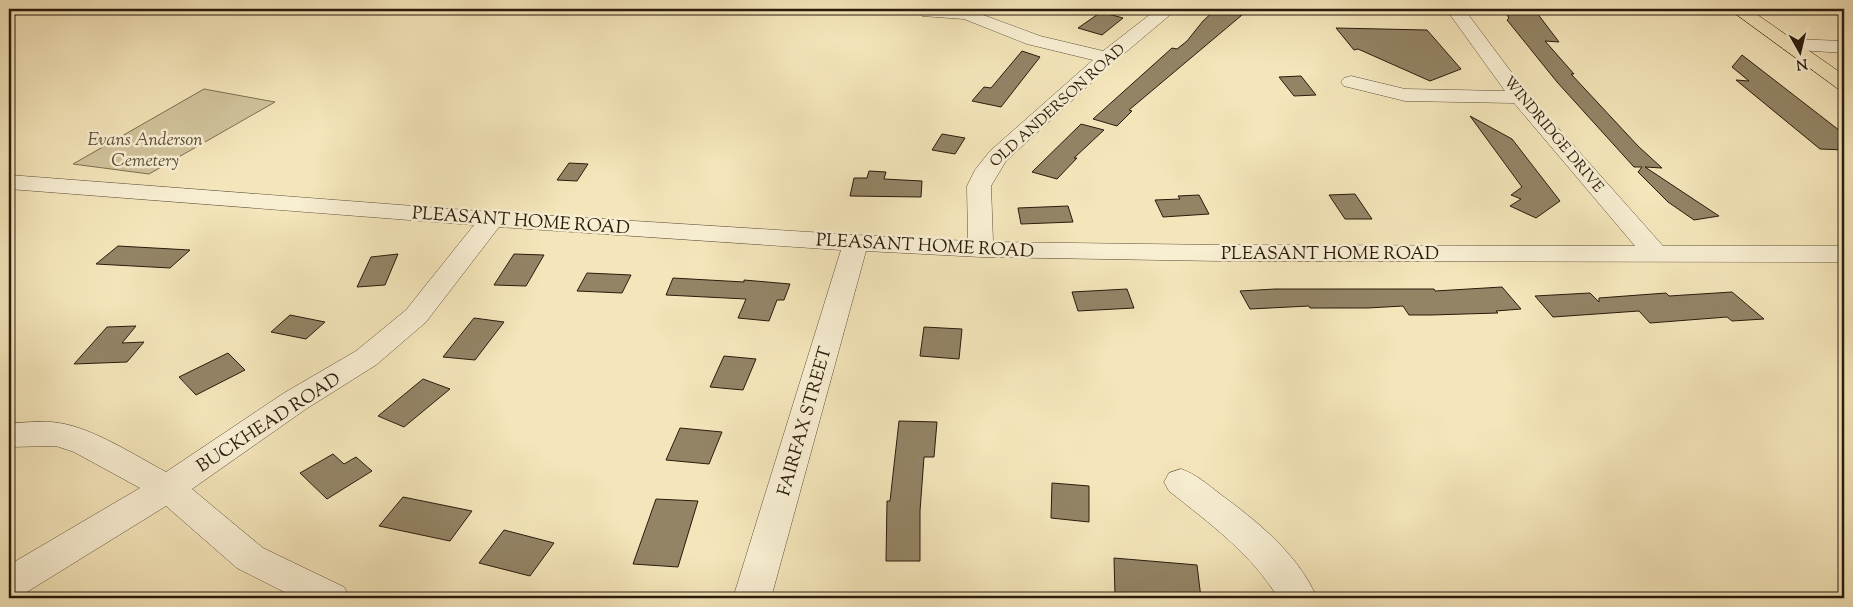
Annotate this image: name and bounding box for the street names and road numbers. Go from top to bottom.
street label: OLD ANDERSON ROAD [986,39,1130,173]
street label: WINDRIDGE DRIVE [1498,72,1608,198]
street label: PLEASANT HOME ROAD [411,201,631,243]
street label: PLEASANT HOME ROAD [815,228,1035,266]
street label: PLEASANT HOME ROAD [1221,242,1439,268]
street label: FAIRFAX STREET [772,344,840,499]
street label: BUCKHEAD ROAD [192,367,346,480]

